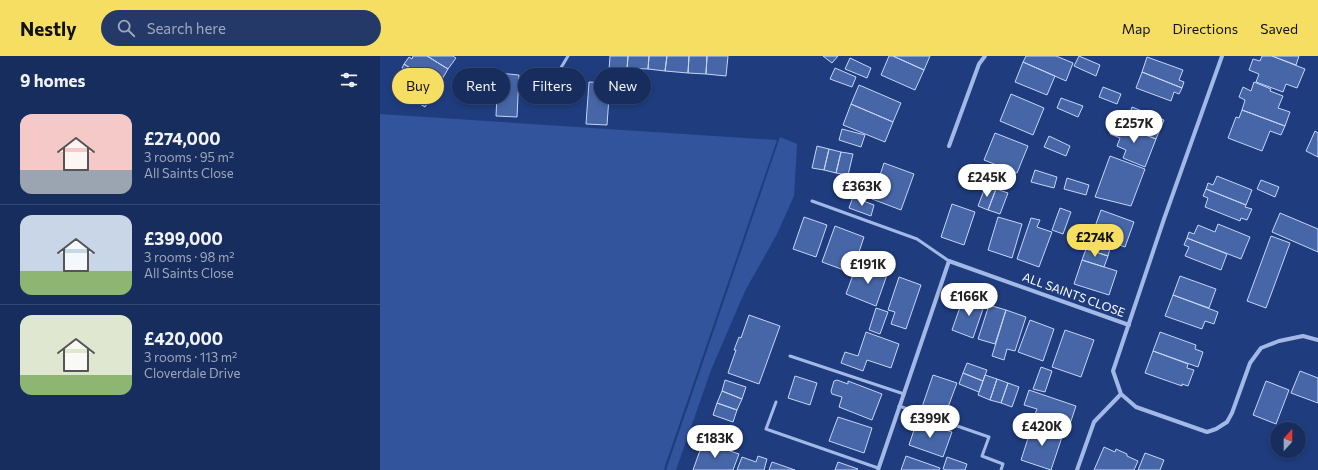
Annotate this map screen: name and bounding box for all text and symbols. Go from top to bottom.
search box [101,10,381,46]
text: Nestly [20,17,77,40]
icon: search [115,17,137,39]
text: Search here [147,19,226,37]
text: Map [1122,20,1151,37]
text: Directions [1173,20,1238,37]
text: Saved [1260,20,1298,37]
chip: Buy [392,68,444,104]
chip: Rent [452,68,510,104]
chip: Filters [518,68,586,104]
chip: New [594,68,651,104]
icon: filters [338,69,360,91]
text: 9 homes [20,70,85,91]
pin: £257K [1106,110,1162,144]
text: £257K [1114,115,1154,131]
text: £274,000 [144,128,220,149]
icon: home [52,130,100,178]
text: 3 rooms · 95 m² [144,149,234,165]
pin: £245K [959,164,1015,198]
text: All Saints Close [144,165,234,181]
text: £245K [967,169,1007,185]
pin: £363K [834,173,890,207]
text: £363K [842,178,882,194]
pin: £274K [1067,224,1123,258]
text: £399,000 [144,228,223,249]
text: £274K [1076,229,1114,245]
icon: home [52,231,100,279]
text: 3 rooms · 98 m² [144,249,235,265]
pin: £191K [840,251,896,285]
text: £191K [850,256,886,272]
text: All Saints Close [144,265,234,281]
street label: ALL SAINTS CLOSE [1021,269,1127,319]
pin: £166K [941,283,997,317]
text: £166K [950,288,988,304]
text: £420,000 [144,328,223,349]
icon: home [52,331,100,379]
text: 3 rooms · 113 m² [144,349,237,365]
text: Cloverdale Drive [144,365,240,381]
pin: £399K [902,405,958,439]
text: £399K [910,410,950,426]
pin: £420K [1014,413,1070,447]
text: £420K [1022,418,1062,434]
north arrow [1270,422,1306,458]
map controls [1270,422,1306,458]
pin: £183K [687,425,743,459]
text: £183K [696,430,734,446]

